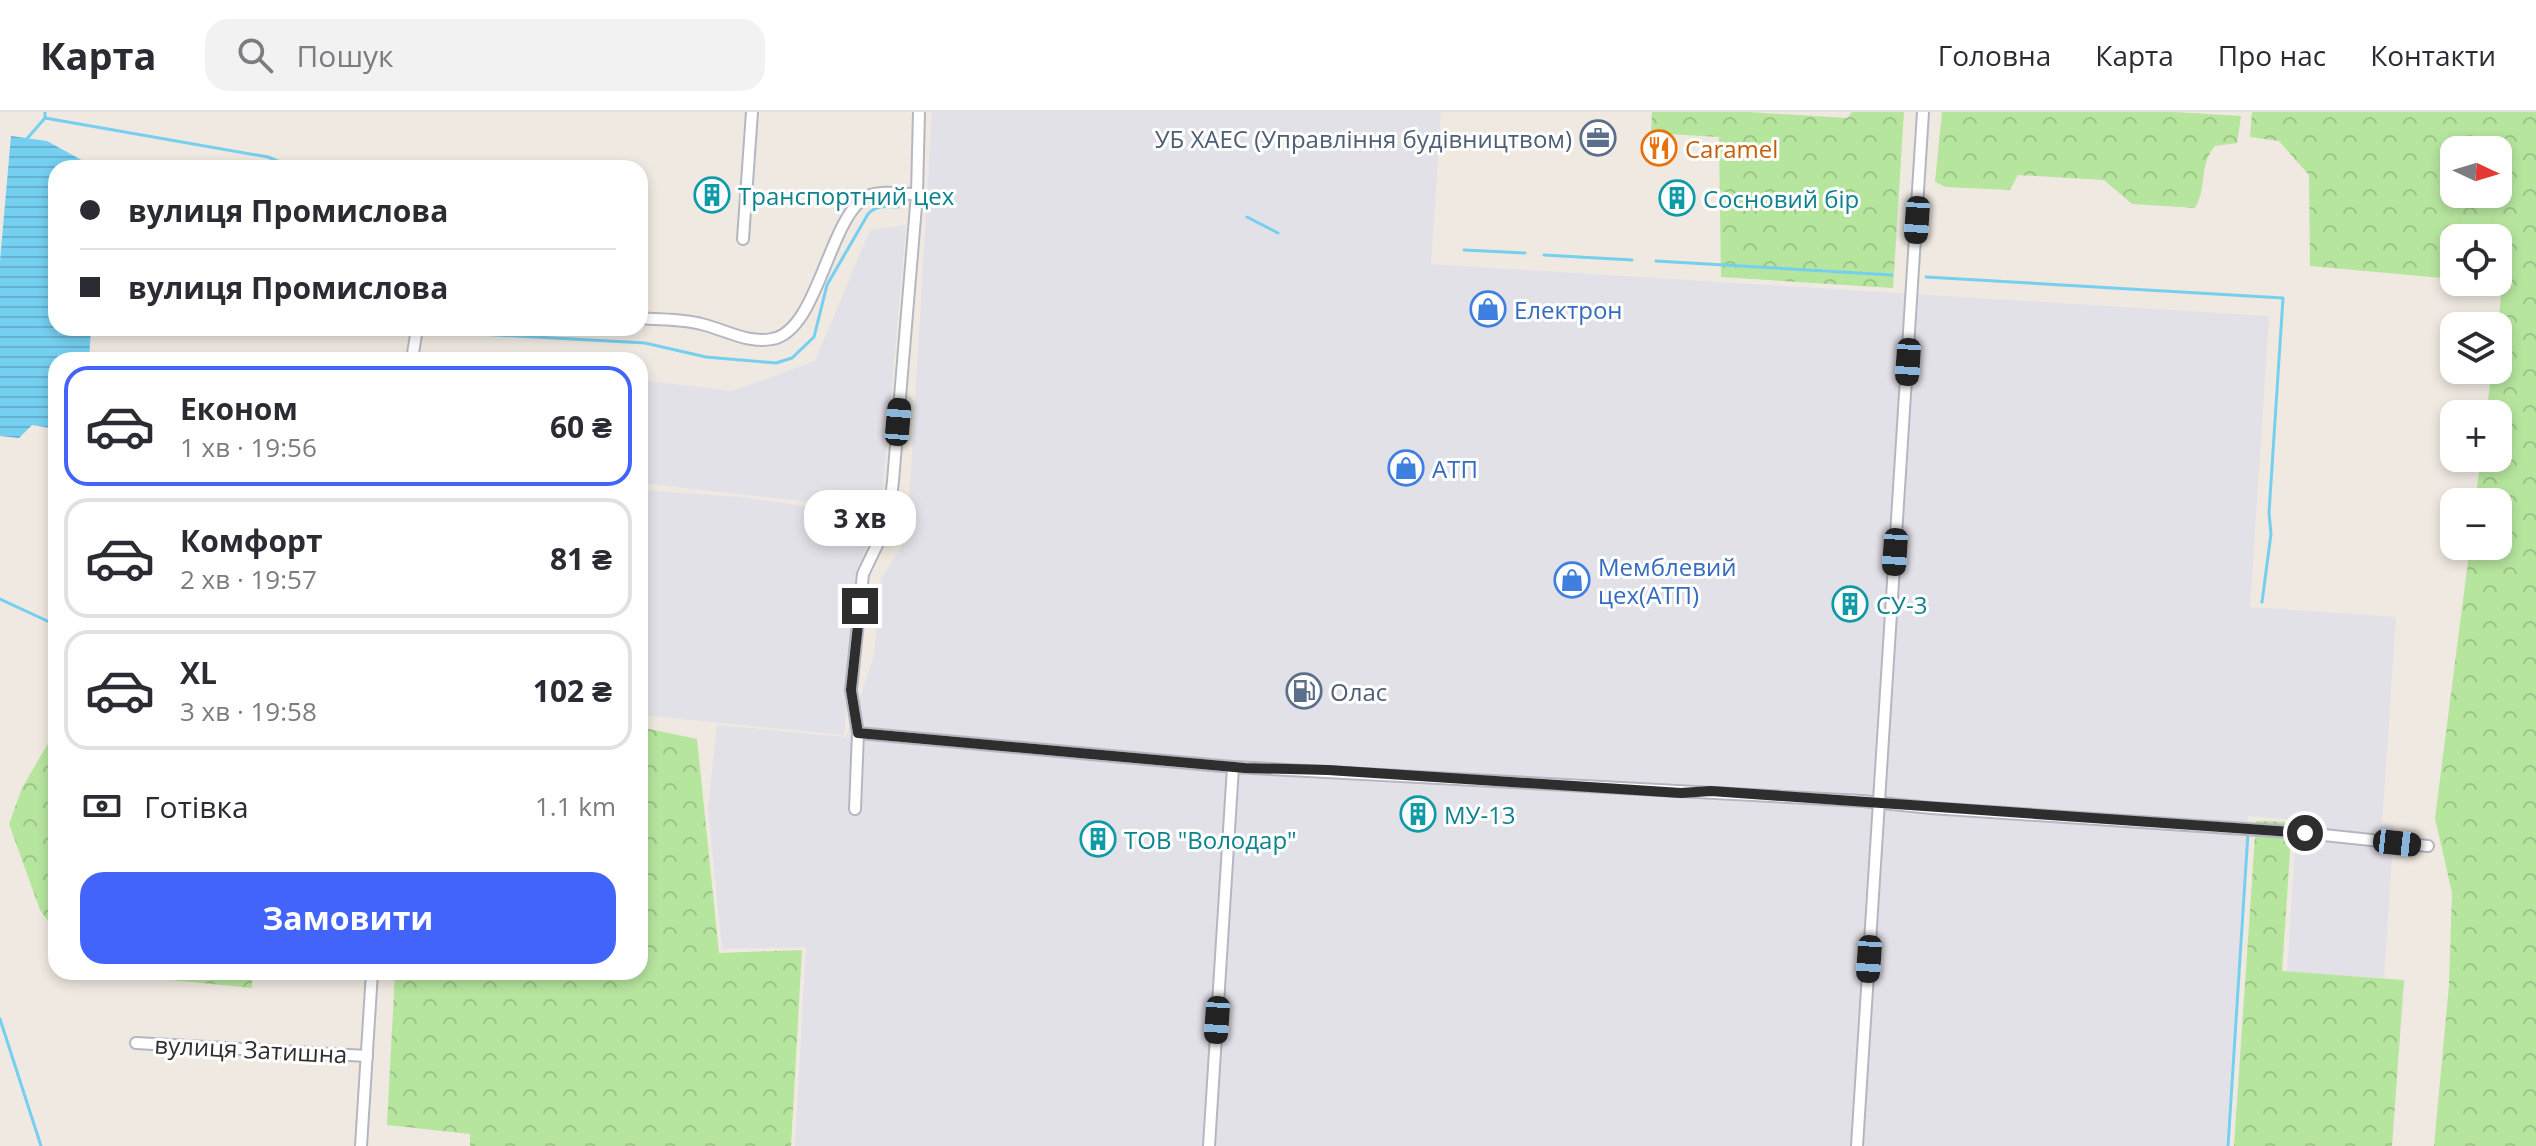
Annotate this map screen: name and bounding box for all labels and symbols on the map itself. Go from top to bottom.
office icon: УБ ХАЕС (Управління будівництвом) [1579,119,1617,157]
place label: УБ ХАЕС (Управління будівництвом) [1155,122,1572,155]
restaurant icon: Caramel [1640,129,1678,167]
place label: Caramel [1685,132,1778,165]
north arrow [2440,136,2512,208]
building icon: Транспортний цех [693,176,731,214]
place label: Транспортний цех [738,179,955,212]
building icon: Сосновий бір [1658,179,1696,217]
place label: Сосновий бір [1703,182,1859,215]
car [1903,195,1931,245]
shop icon: Електрон [1469,290,1507,328]
place label: Електрон [1514,293,1623,326]
car [1894,337,1922,387]
car [884,397,912,447]
shop icon: АТП [1387,449,1425,487]
place label: АТП [1432,452,1478,485]
callout: 3 хв [804,490,916,546]
car [1881,527,1909,577]
place label: Мемблевий цех(АТП) [1598,550,1736,611]
shop icon: Мемблевий цех(АТП) [1553,561,1591,599]
building icon: СУ-3 [1831,585,1869,623]
route end [842,588,878,624]
place label: СУ-3 [1876,588,1927,621]
fuel station icon: Олас [1285,672,1323,710]
place label: Олас [1330,675,1387,708]
building icon: МУ-13 [1399,795,1437,833]
place label: МУ-13 [1444,798,1516,831]
route start [2287,815,2323,851]
building icon: ТОВ "Володар" [1079,820,1117,858]
place label: ТОВ "Володар" [1124,823,1297,856]
car [2372,829,2422,857]
car [1855,934,1883,984]
car [1203,995,1231,1045]
street label: вулиця Затишна [154,1027,348,1071]

